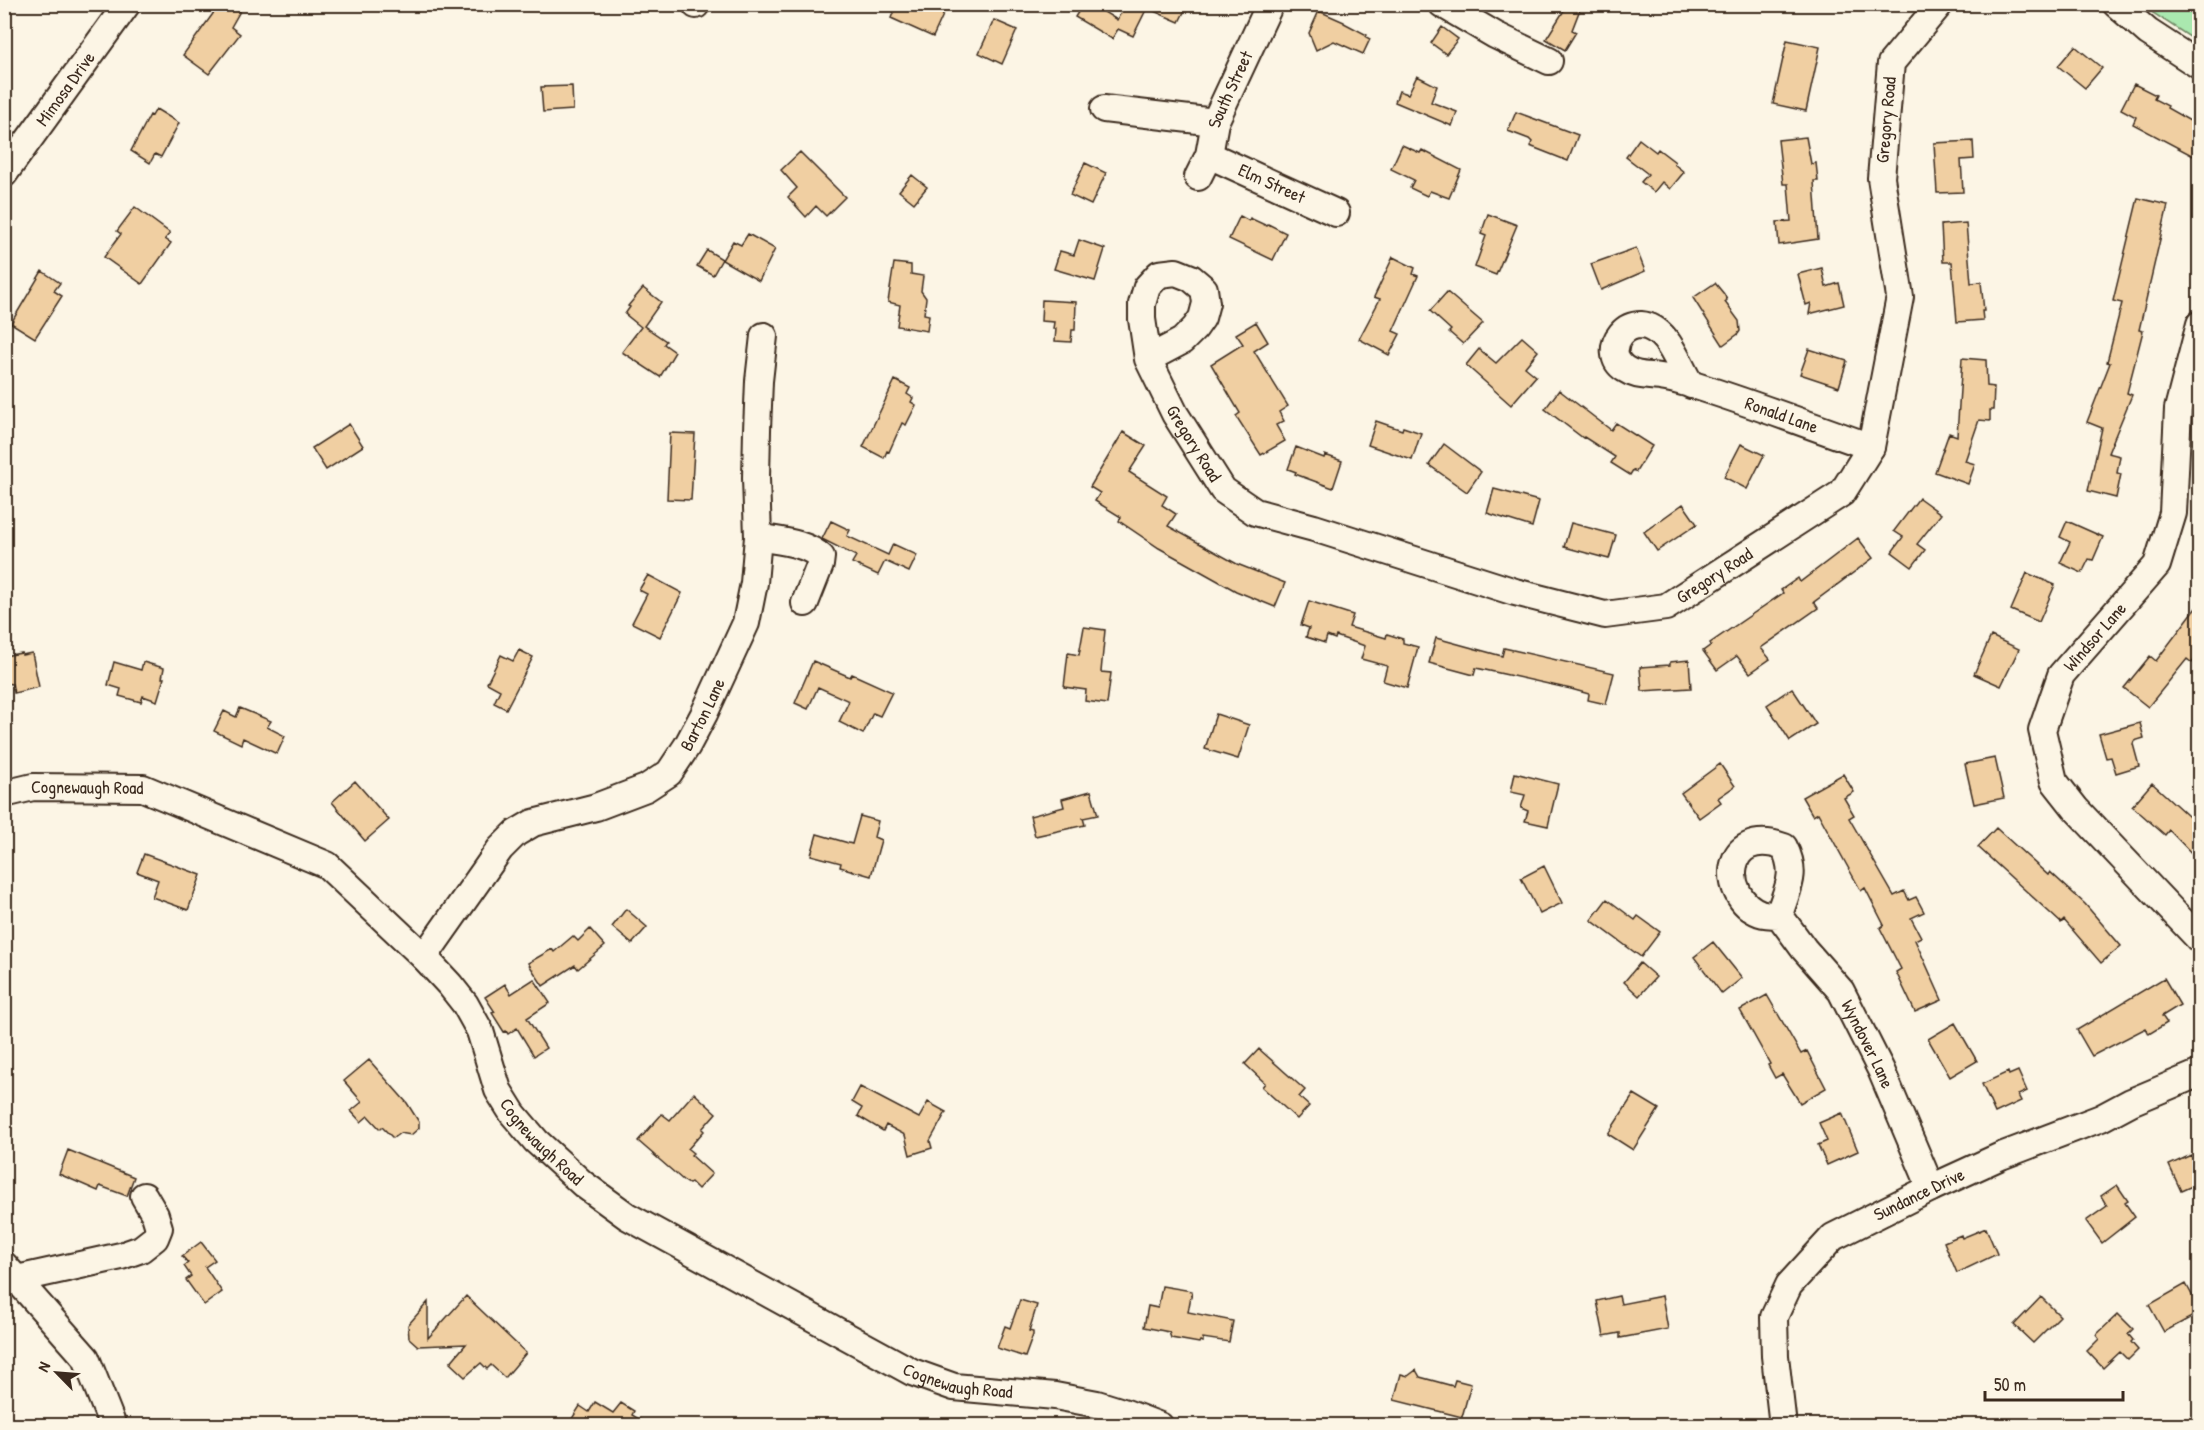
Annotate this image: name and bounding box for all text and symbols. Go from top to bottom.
street label: Mimosa Drive [30,46,101,131]
street label: South Street [1201,46,1259,129]
street label: Gregory Road [1869,76,1902,164]
street label: Elm Street [1234,157,1310,210]
street label: Ronald Lane [1742,390,1822,439]
street label: Gregory Road [1161,401,1228,486]
street label: Gregory Road [1671,541,1757,609]
street label: Windsor Lane [2057,597,2132,677]
street label: Barton Lane [674,674,731,755]
street label: Cognewaugh Road [31,774,143,800]
street label: Wyndover Lane [1836,995,1900,1092]
street label: Cognewaugh Road [494,1093,589,1191]
street label: Sundance Drive [1869,1161,1968,1227]
north arrow [27,1343,87,1403]
street label: Cognewaugh Road [898,1356,1014,1404]
text: N [32,1358,55,1375]
scale bar [1985,1364,2123,1402]
text: 50 m [1994,1372,2026,1397]

